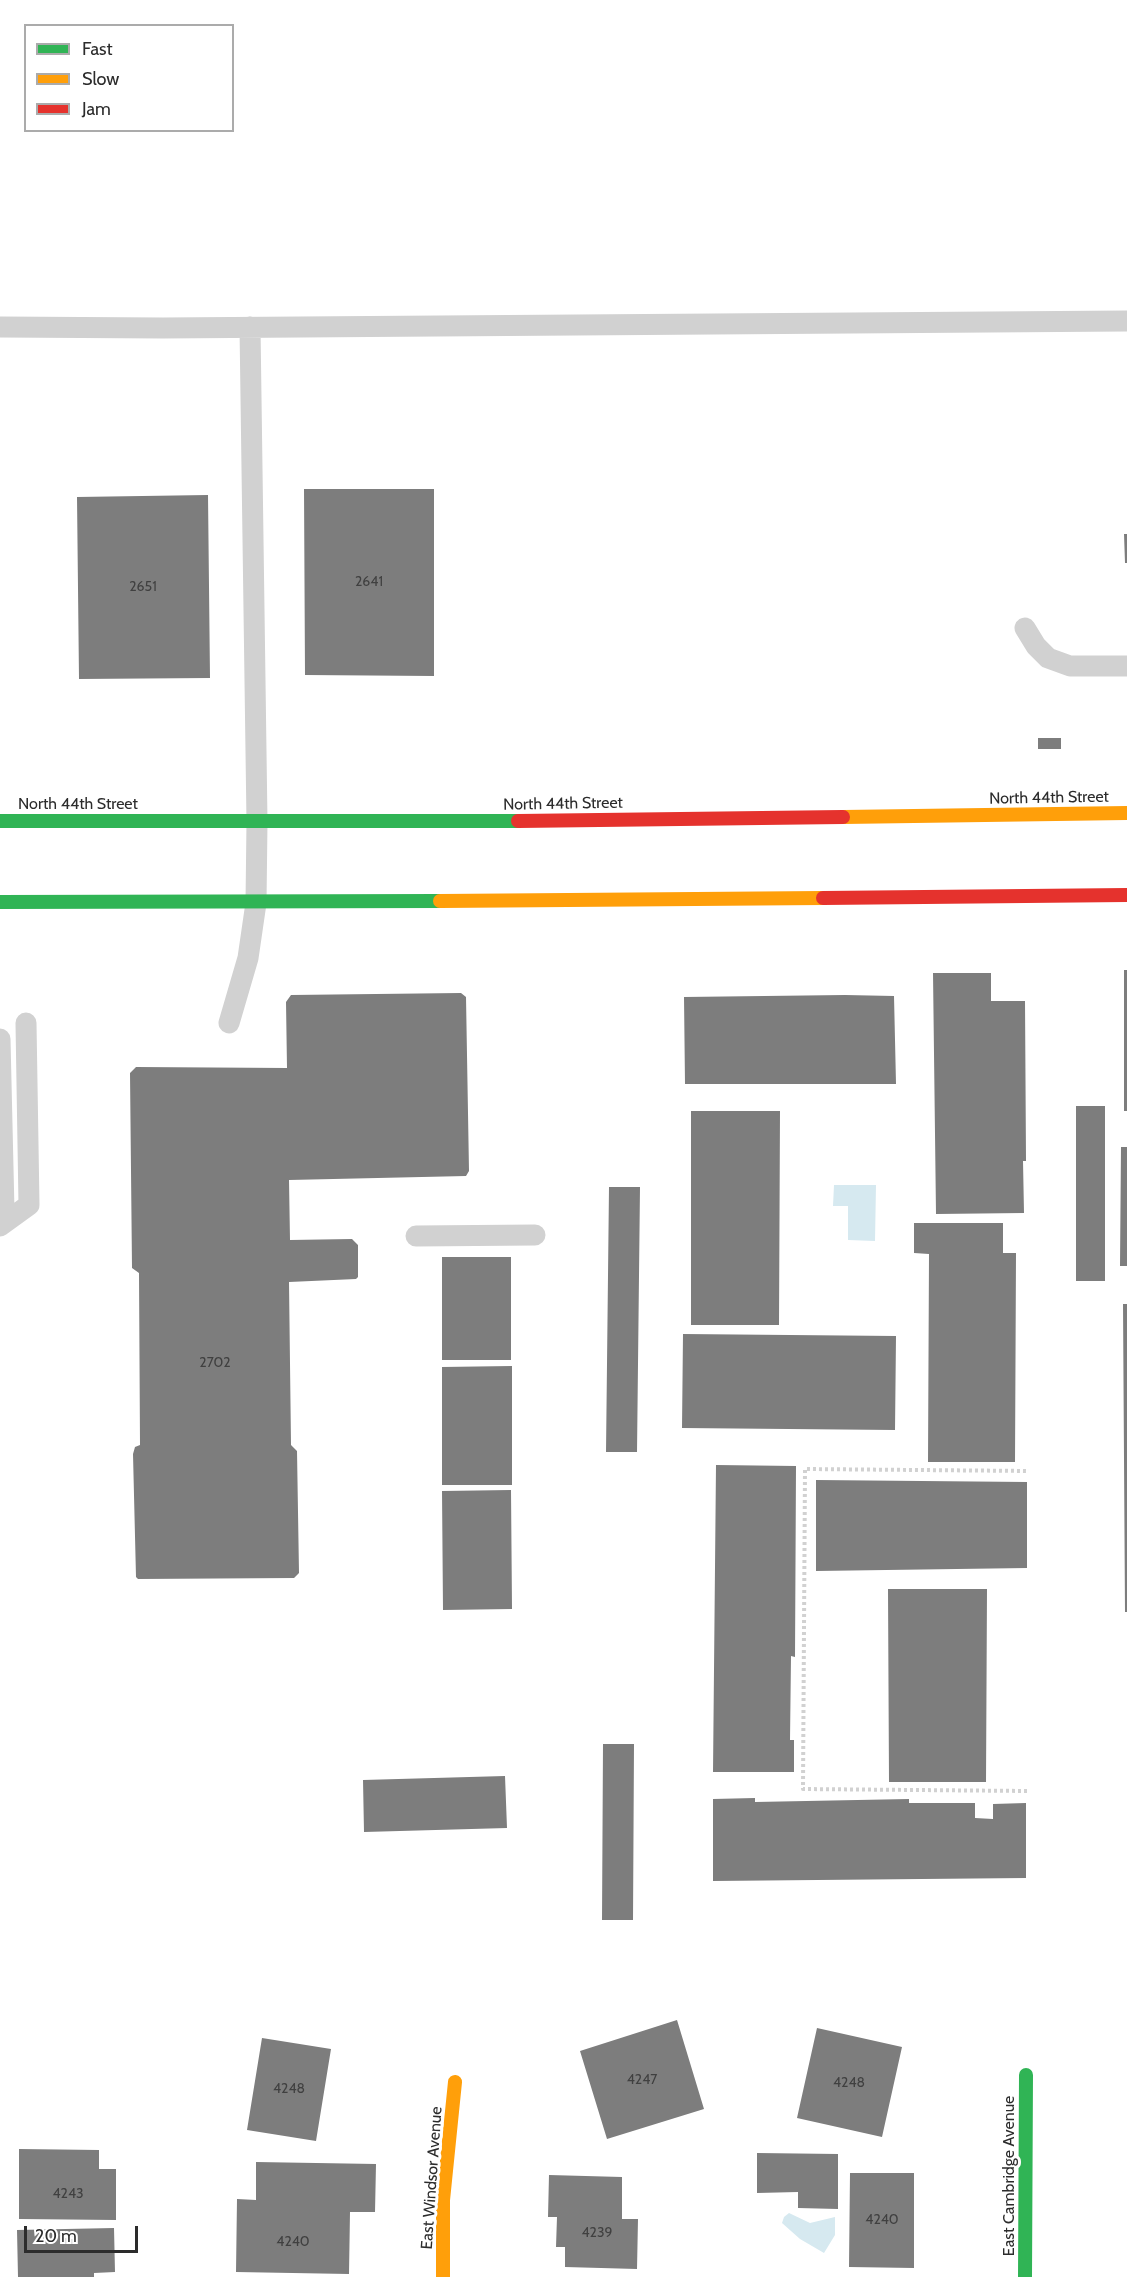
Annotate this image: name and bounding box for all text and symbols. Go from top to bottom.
legend [24,24,234,132]
text: Fast [82,38,113,60]
text: Slow [82,68,119,90]
text: Jam [82,98,111,120]
house number: 2641 [355,574,383,590]
house number: 2651 [129,579,157,595]
street label: North 44th Street [989,787,1109,809]
street label: North 44th Street [503,793,623,815]
street label: North 44th Street [18,794,138,814]
house number: 2702 [199,1355,231,1371]
house number: 4247 [627,2072,657,2088]
house number: 4248 [833,2075,865,2091]
house number: 4248 [273,2081,305,2097]
street label: East Cambridge Avenue [999,2096,1019,2256]
street label: East Windsor Avenue [417,2106,447,2250]
house number: 4243 [52,2186,84,2202]
house number: 4240 [865,2212,899,2228]
scale bar [27,2214,141,2252]
text: 20 m [35,2225,77,2247]
house number: 4239 [582,2225,612,2241]
house number: 4240 [276,2234,310,2250]

